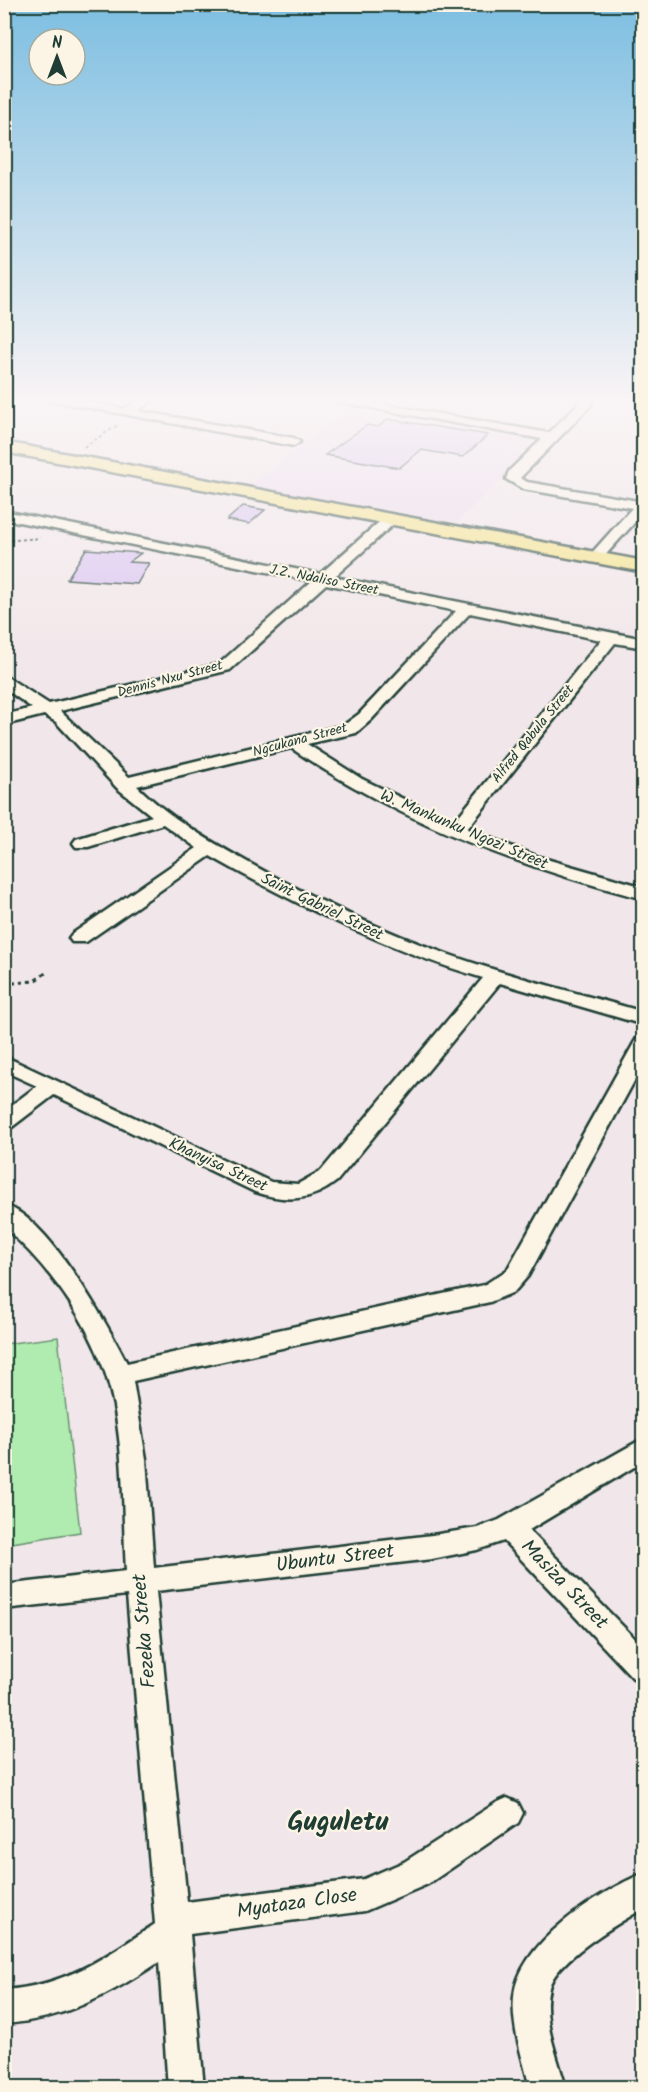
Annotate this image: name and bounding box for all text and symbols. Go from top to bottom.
north arrow [27,27,87,87]
text: N [52,31,62,56]
street label: J.Z. Ndaliso Street [268,559,381,601]
street label: Dennis Nxu Street [115,654,226,704]
street label: Alfred Qabula Street [486,679,580,788]
street label: Ngcukana Street [250,717,350,763]
street label: W. Mankunku Ngozi Street [376,783,553,877]
street label: Saint Gabriel Street [256,866,388,948]
street label: Khanyisa Street [164,1131,272,1199]
street label: Masiza Street [512,1532,616,1638]
street label: Ubuntu Street [274,1536,396,1582]
street label: Fezeka Street [124,1572,166,1690]
district label: Guguletu [287,1801,389,1844]
street label: Myataza Close [235,1880,359,1928]

